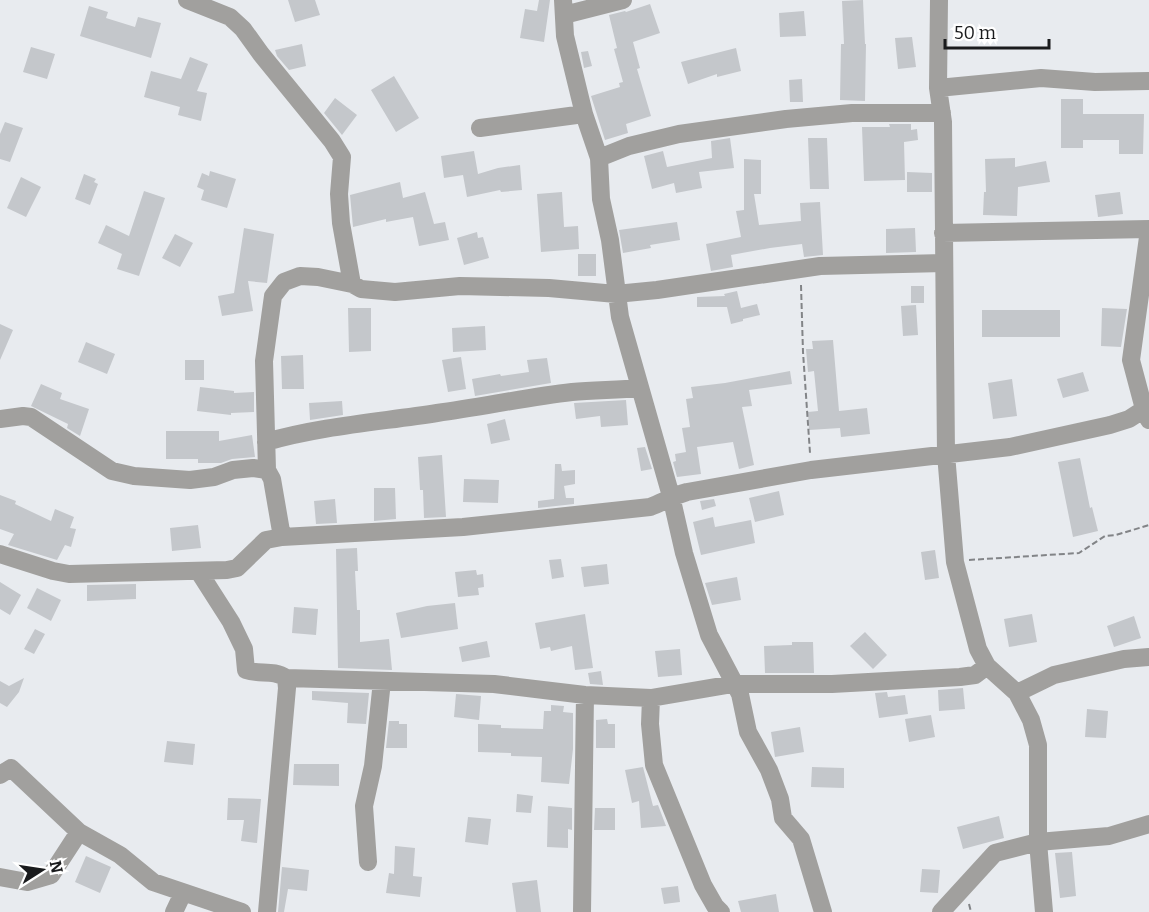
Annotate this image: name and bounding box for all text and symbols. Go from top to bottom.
scale bar [945,12,1048,50]
text: 50 m [954,22,996,44]
north arrow [12,840,72,900]
text: N [46,859,67,875]

